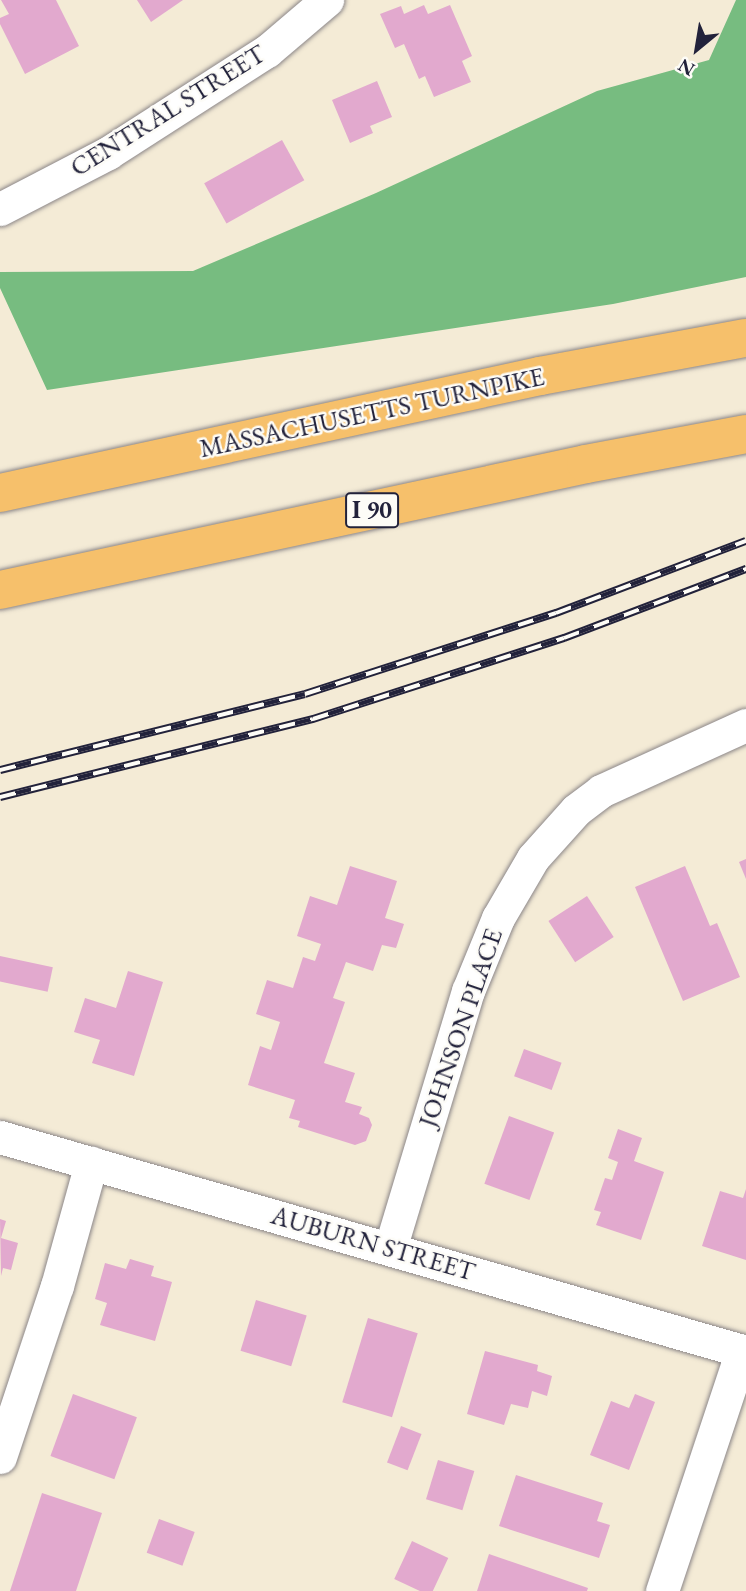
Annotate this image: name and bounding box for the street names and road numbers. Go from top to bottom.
street label: CENTRAL STREET [65,38,271,184]
street label: MASSACHUSETTS TURNPIKE [197,361,547,465]
road number: I 90 [344,490,400,530]
street label: JOHNSON PLACE [412,925,510,1131]
street label: AUBURN STREET [267,1200,479,1288]

